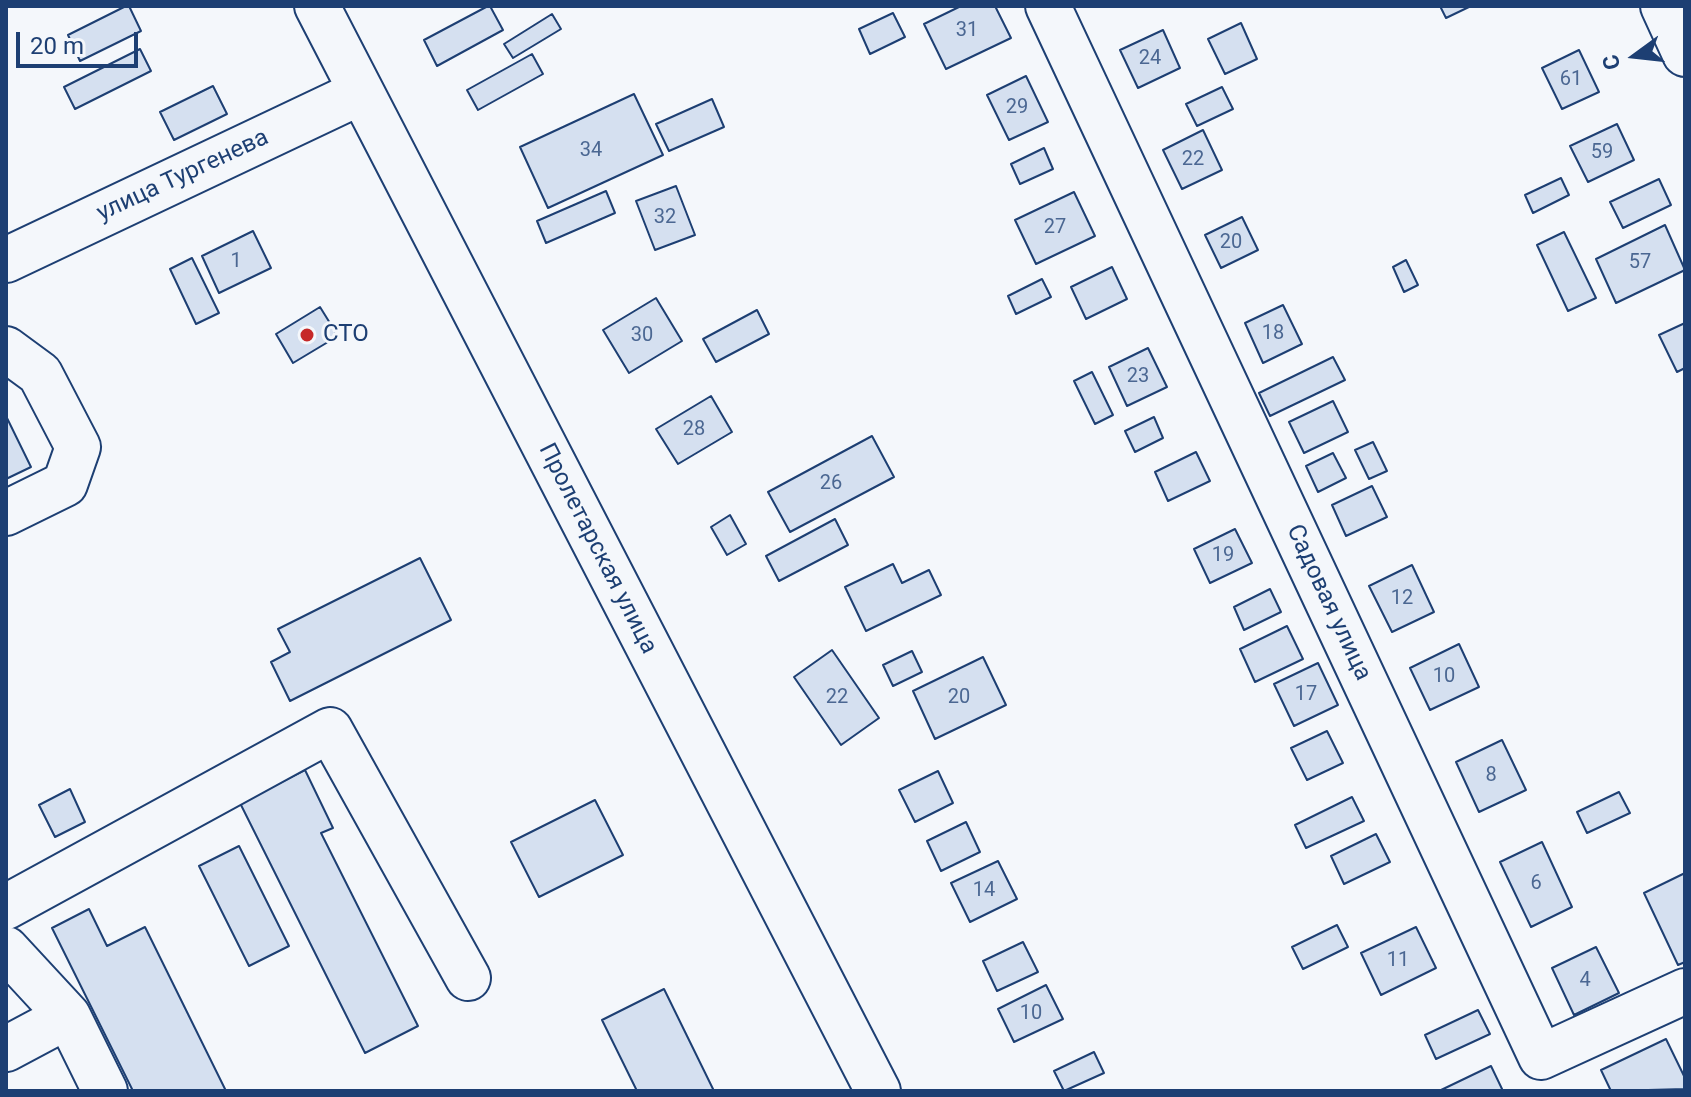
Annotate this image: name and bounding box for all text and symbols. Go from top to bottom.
scale bar [20,16,142,66]
north arrow [1595,16,1675,96]
house number: 31 [956,19,978,43]
text: 20 m [30,32,84,60]
house number: 24 [1139,47,1161,71]
text: С [1597,52,1625,73]
house number: 61 [1560,68,1582,92]
house number: 29 [1006,96,1028,120]
street label: улица Тургенева [93,124,273,228]
house number: 34 [580,139,602,163]
house number: 59 [1591,141,1613,165]
house number: 22 [1182,148,1204,172]
house number: 32 [654,206,676,230]
house number: 27 [1044,216,1066,240]
house number: 20 [1220,231,1242,255]
house number: 1 [230,250,242,274]
house number: 57 [1629,251,1651,275]
place label: СТО [323,321,369,349]
house number: 18 [1262,322,1284,346]
house number: 30 [631,324,653,348]
marker: СТО [298,326,316,344]
house number: 23 [1127,365,1149,389]
house number: 28 [683,418,705,442]
street label: Пролетарская улица [531,439,663,659]
house number: 26 [820,472,842,496]
street label: Садовая улица [1279,520,1377,686]
house number: 19 [1212,544,1234,568]
house number: 12 [1391,587,1413,611]
house number: 10 [1433,665,1455,689]
house number: 17 [1295,683,1317,707]
house number: 22 [826,686,848,710]
house number: 20 [948,686,970,710]
house number: 8 [1485,764,1497,788]
house number: 6 [1530,872,1542,896]
house number: 14 [973,879,995,903]
house number: 11 [1387,949,1409,973]
house number: 4 [1579,969,1591,993]
house number: 10 [1020,1002,1042,1026]

